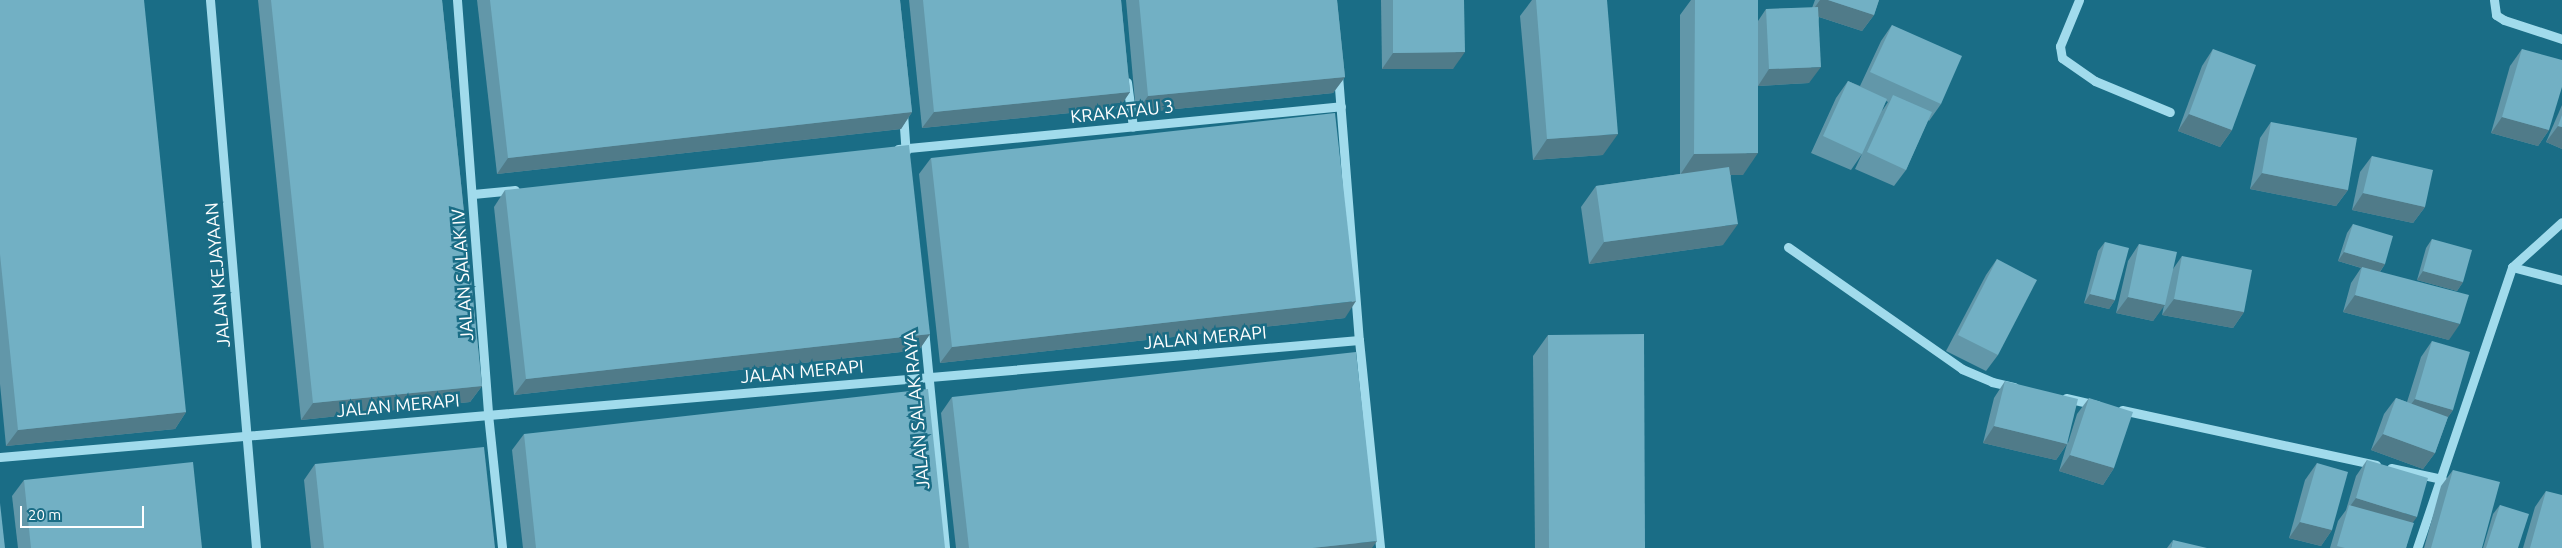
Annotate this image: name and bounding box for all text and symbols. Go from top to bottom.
street label: KRAKATAU 3 [1069,95,1175,127]
street label: JALAN KEJAYAAN [200,202,234,348]
street label: JALAN SALAK IV [447,208,477,342]
street label: JALAN MERAPI [1143,321,1267,353]
street label: JALAN SALAK RAYA [898,330,934,490]
street label: JALAN MERAPI [740,355,864,387]
street label: JALAN MERAPI [336,389,460,421]
scale bar [22,496,146,528]
text: 20 m [28,506,61,523]

